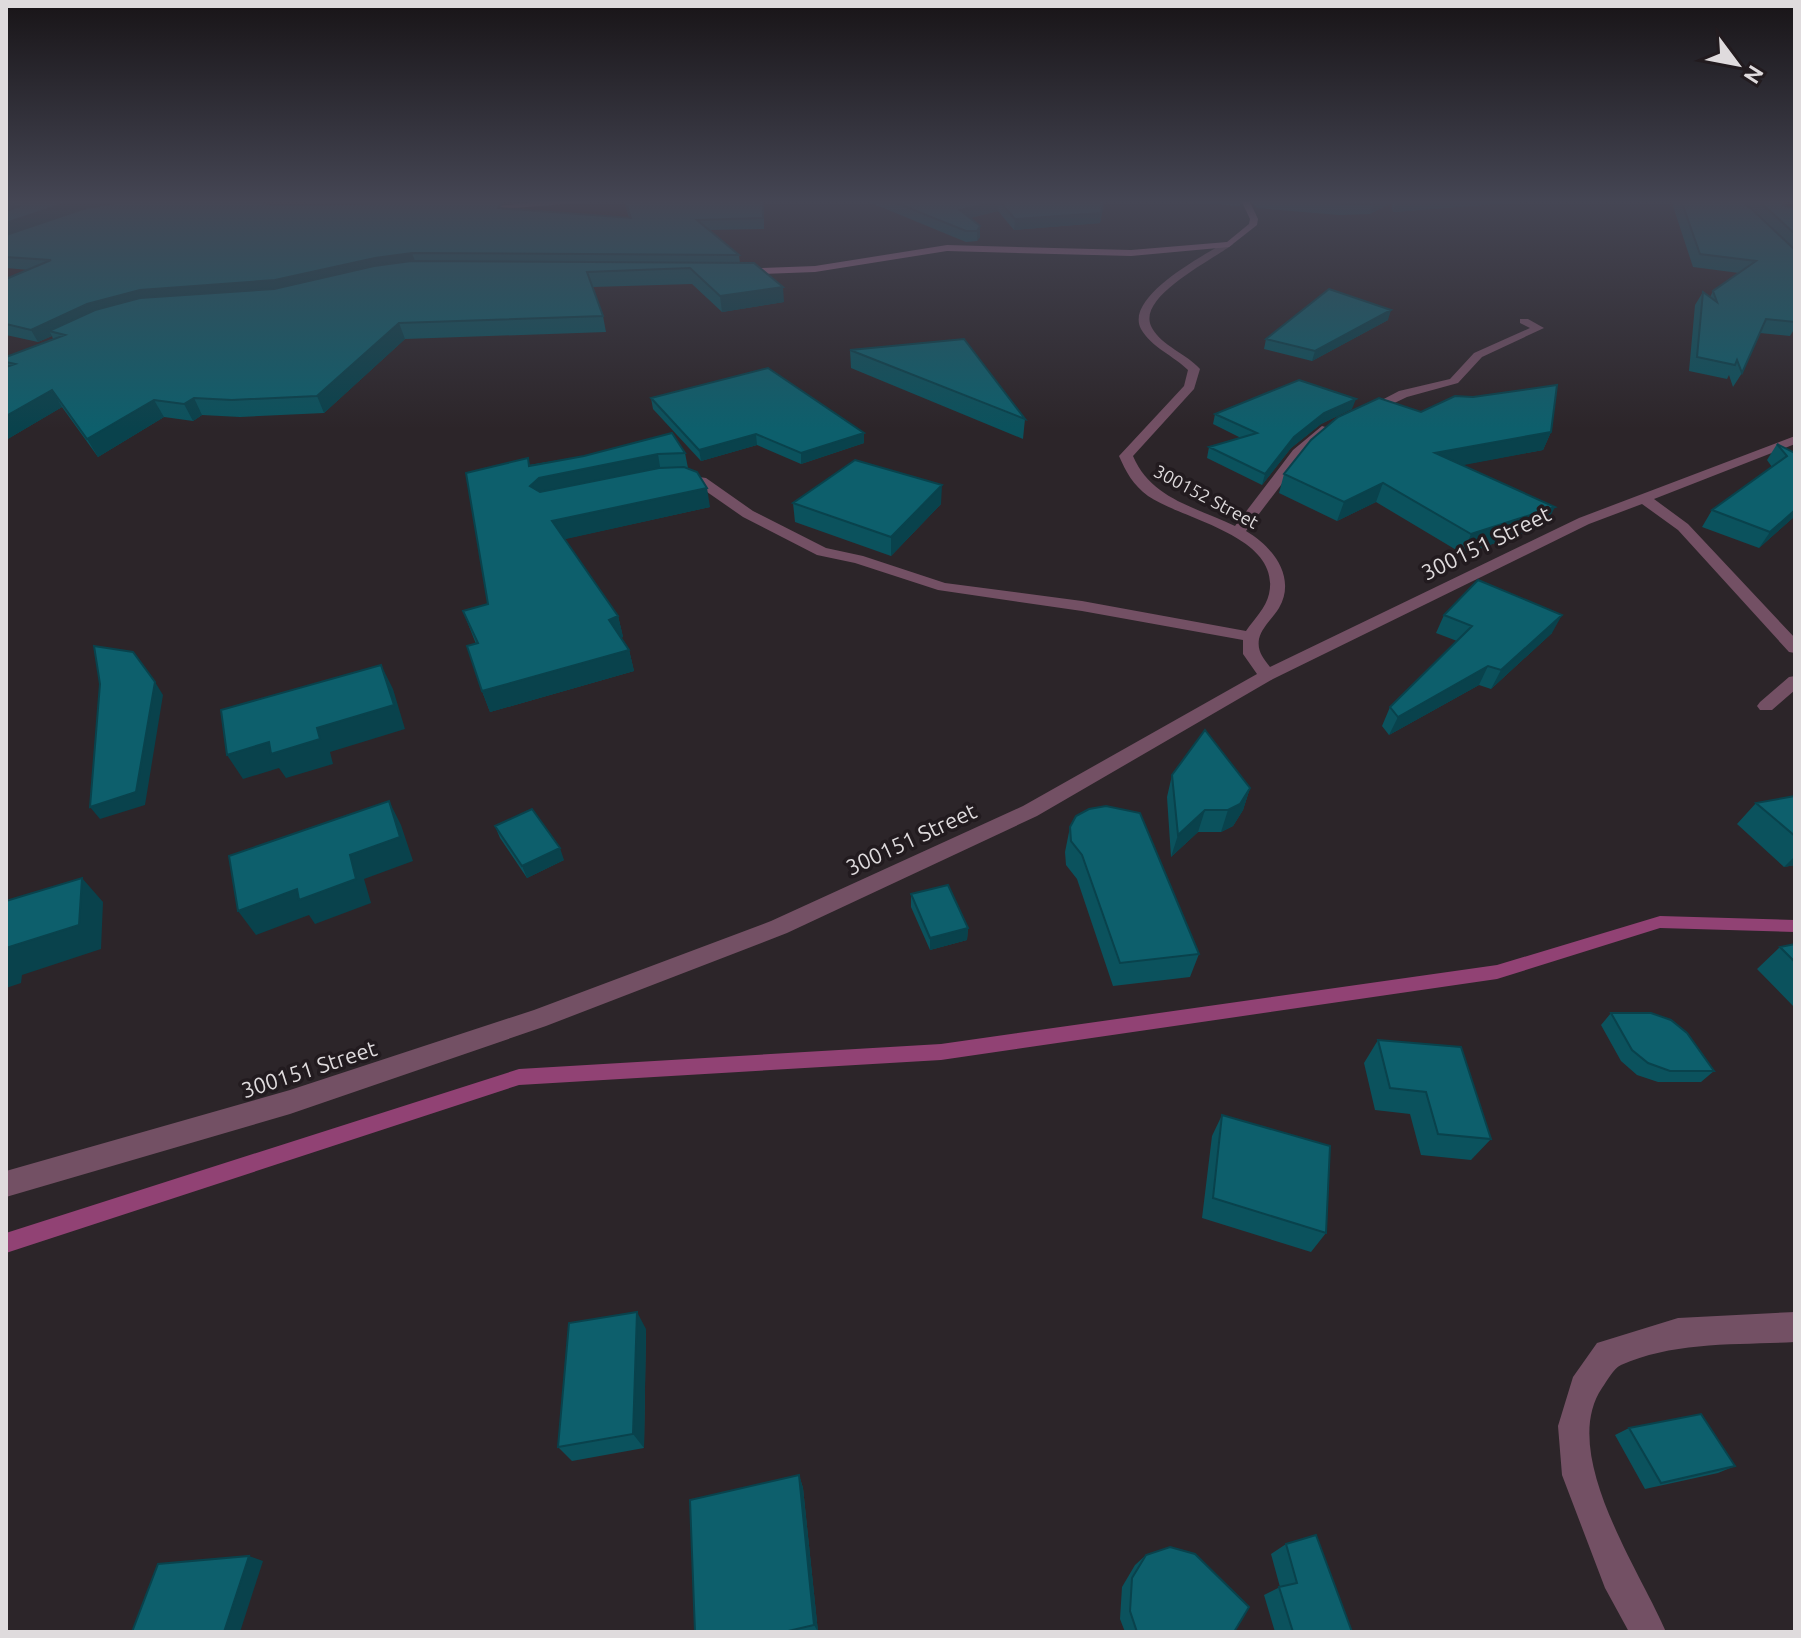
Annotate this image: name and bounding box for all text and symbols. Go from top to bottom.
north arrow [1697,24,1777,104]
text: N [1739,61,1769,88]
street label: 300152 Street [1151,460,1262,532]
street label: 300151 Street [1417,500,1555,585]
street label: 300151 Street [842,797,980,880]
street label: 300151 Street [238,1035,380,1102]

